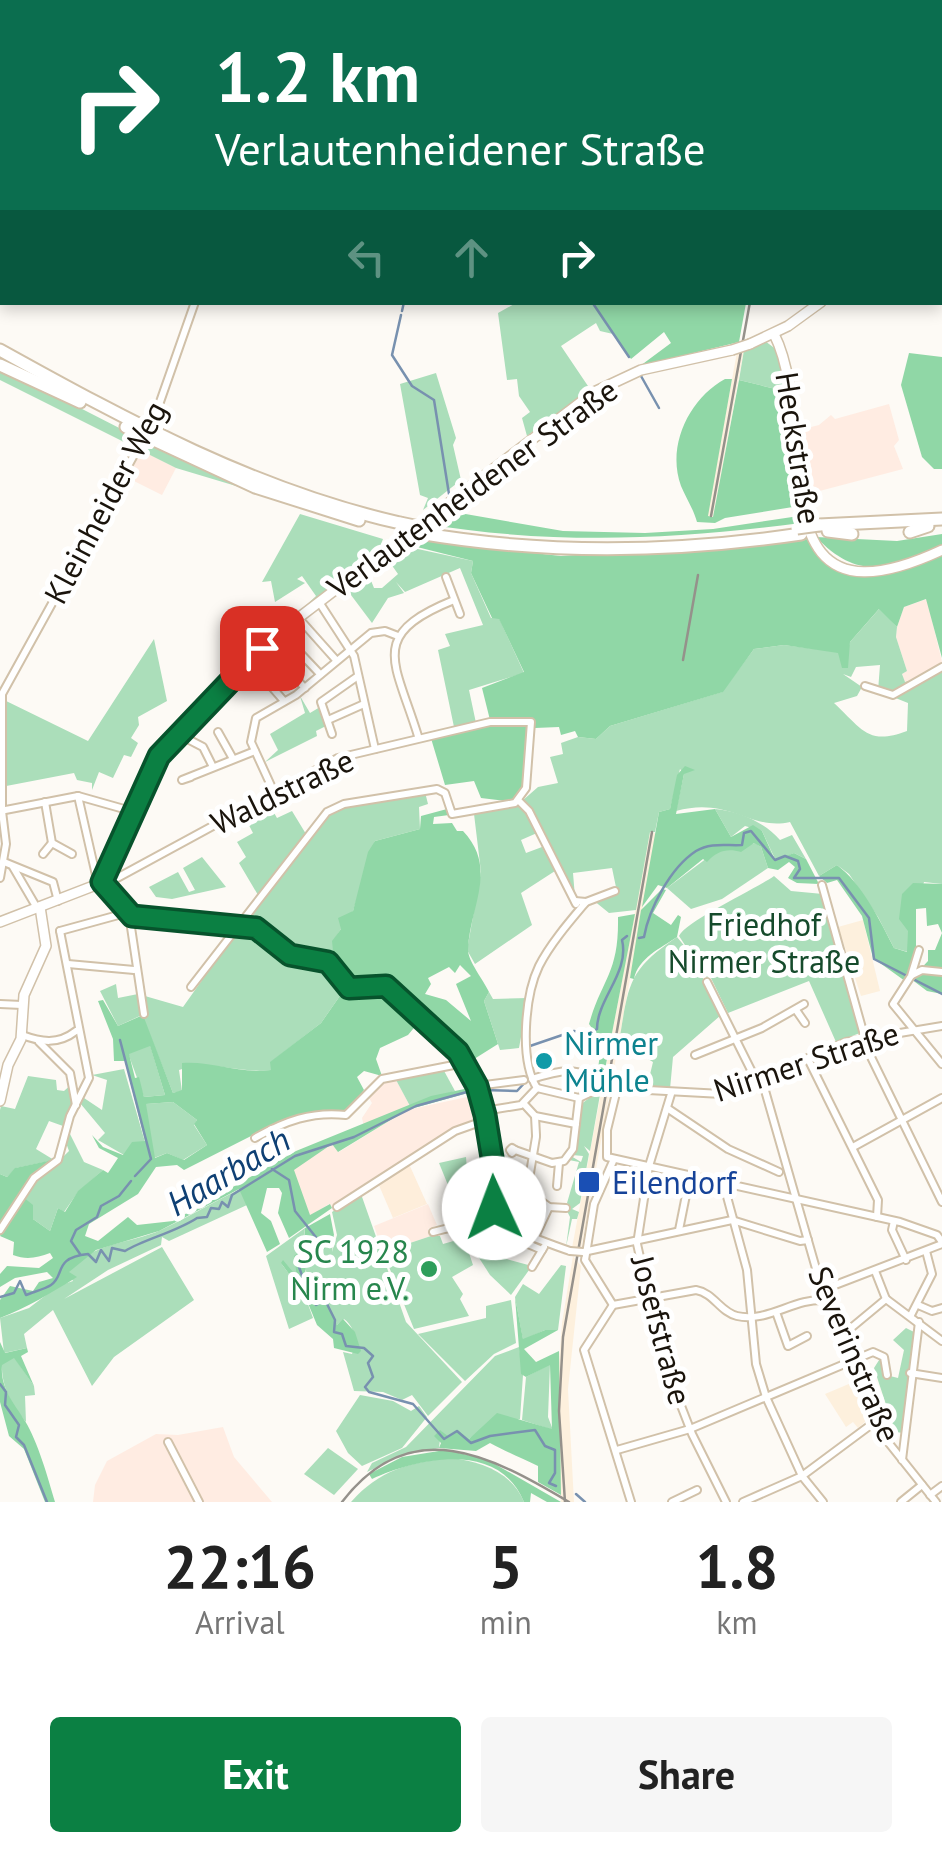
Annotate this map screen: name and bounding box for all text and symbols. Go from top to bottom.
text: 1.2 km [215,31,420,121]
icon: right [50,40,180,170]
text: Verlautenheidener Straße [215,119,706,177]
icon: left [339,230,394,285]
icon: ahead [444,230,499,285]
icon: right [549,230,604,285]
street label: Verlautenheidener Straße [318,368,626,608]
street label: Heckstraße [766,369,832,527]
street label: Kleinheider Weg [34,393,176,611]
pin [220,606,305,691]
icon: arrive [235,621,290,676]
street label: Waldstraße [204,738,360,844]
park label: Friedhof Nirmer Straße [668,903,860,982]
street label: Nirmer Straße [708,1011,904,1111]
place label: Nirmer Mühle [564,1022,658,1101]
marker: Nirmer Mühle [533,1050,555,1072]
water label: Haarbach [158,1116,298,1226]
position arrow [442,1156,546,1260]
place label: Eilendorf [612,1161,738,1203]
marker: Eilendorf [576,1169,602,1195]
place label: SC 1928 Nirm e.V. [290,1230,409,1309]
street label: Josefstraße [621,1249,702,1409]
marker: SC 1928 Nirm e.V. [418,1258,440,1280]
street label: Severinstraße [799,1260,911,1448]
text: 22:16 [164,1527,316,1605]
text: 5 [489,1527,523,1605]
text: 1.8 [695,1527,778,1605]
text: Arrival [195,1601,285,1643]
text: min [480,1601,532,1643]
text: km [716,1601,758,1643]
button: Exit [50,1717,461,1832]
button: Share [481,1717,892,1832]

